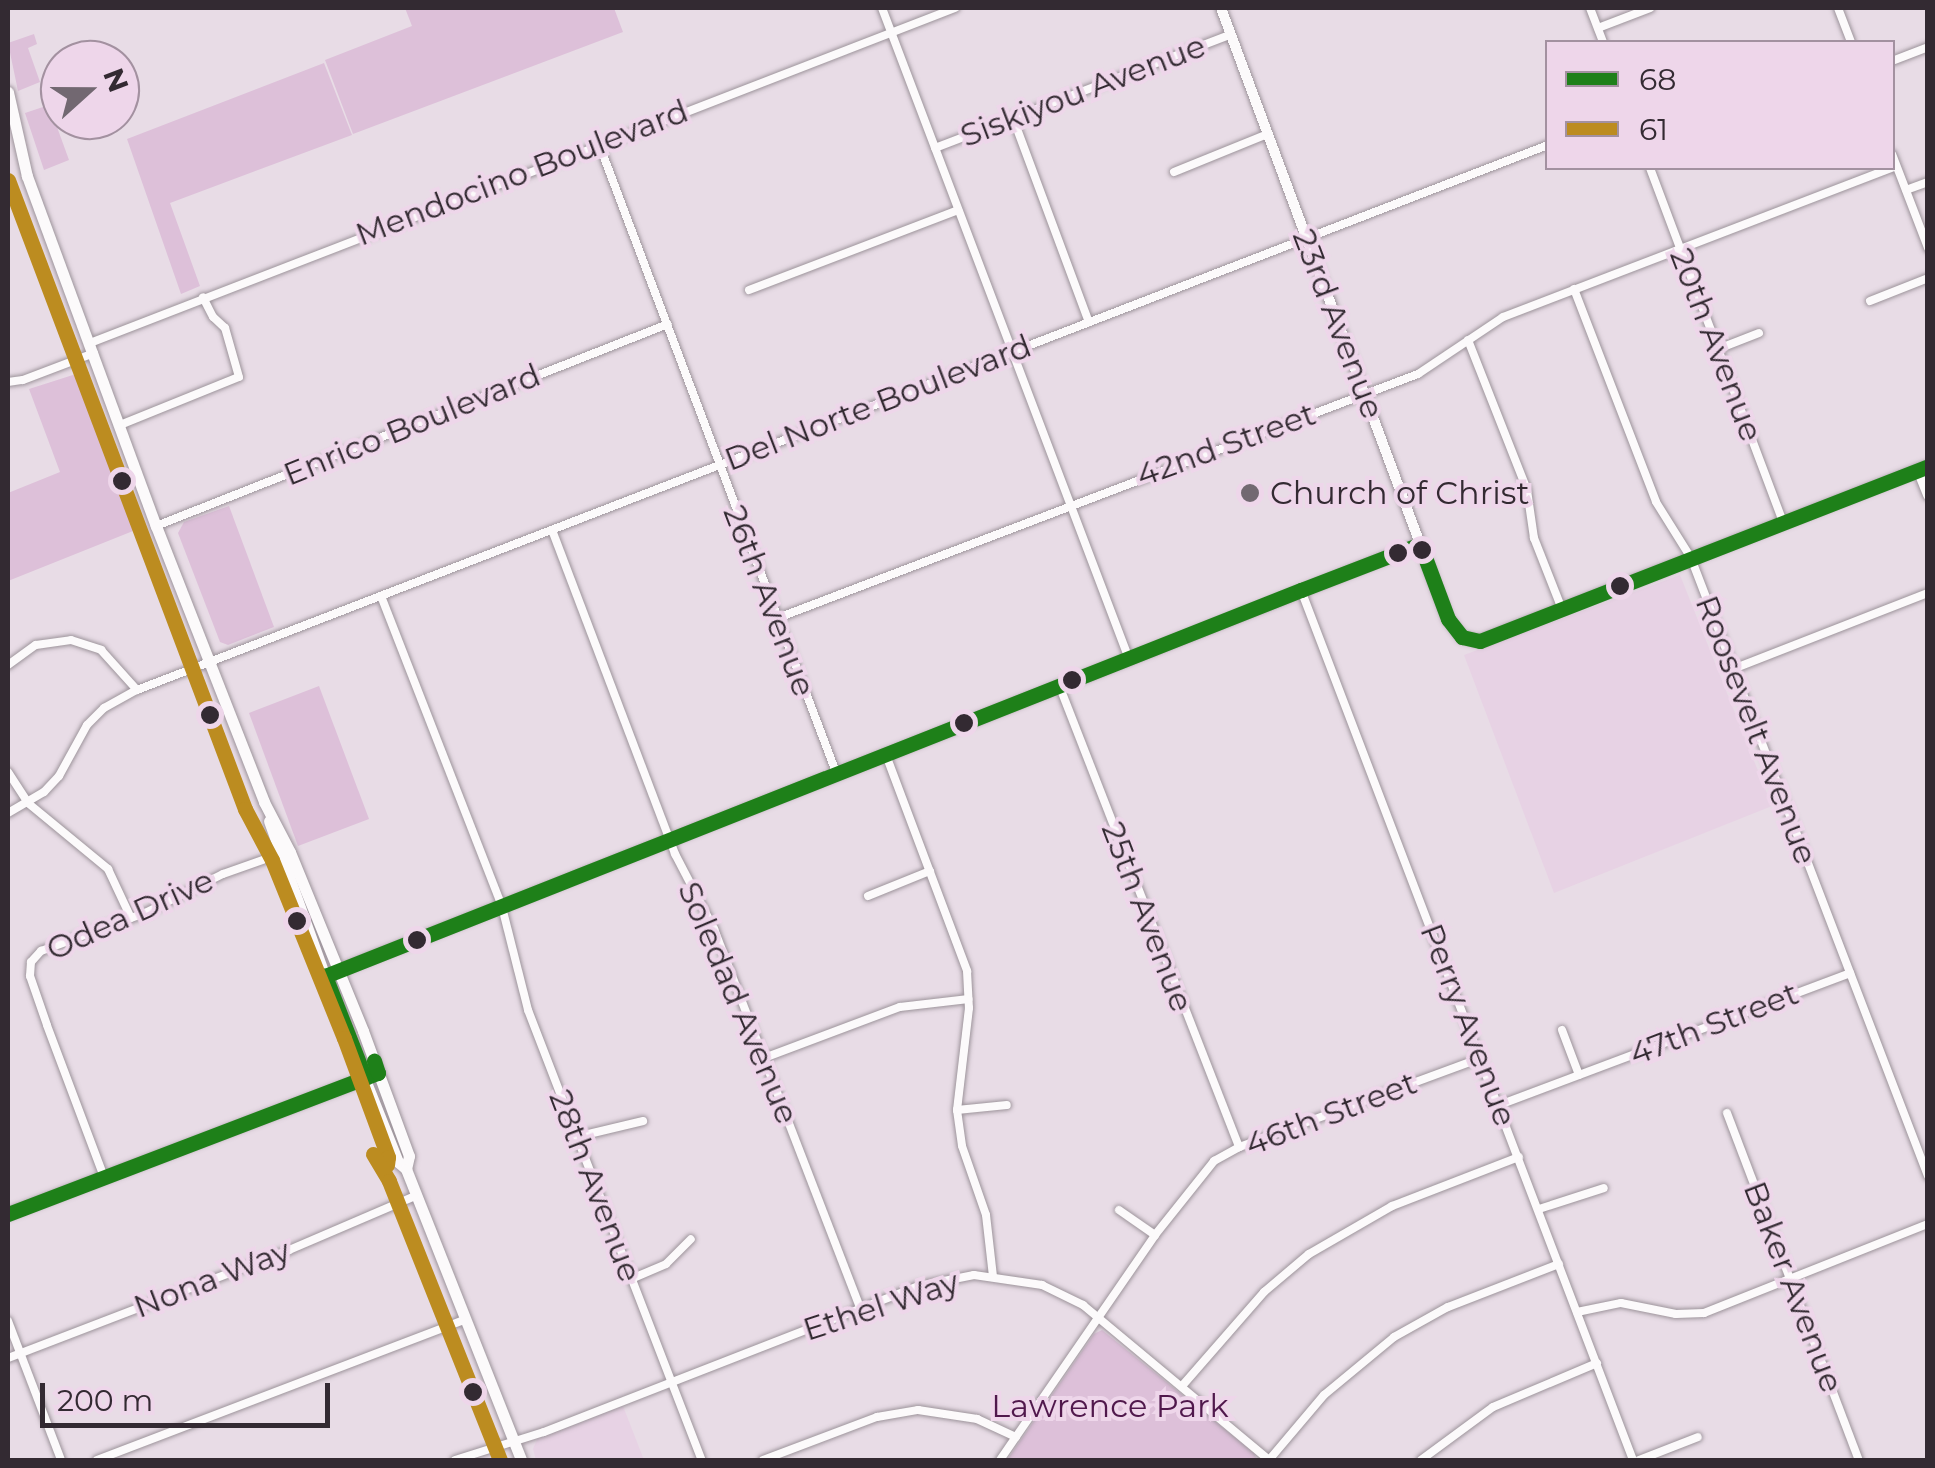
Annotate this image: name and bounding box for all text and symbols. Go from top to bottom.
street label: Siskiyou Avenue [955,27,1211,155]
north arrow [40,40,140,140]
legend [1545,40,1895,170]
text: 68 [1639,61,1676,98]
text: N [96,63,136,97]
street label: Mendocino Boulevard [350,92,694,254]
text: 61 [1639,111,1668,148]
street label: 23rd Avenue [1284,224,1392,424]
street label: 20th Avenue [1662,243,1770,447]
street label: Del Norte Boulevard [719,327,1037,479]
street label: Enrico Boulevard [278,356,546,494]
street label: 42nd Street [1131,395,1321,495]
unlabelled marker [112,471,132,491]
place label: Church of Christ [1270,474,1529,512]
marker: Church of Christ [1239,482,1261,504]
street label: 26th Avenue [715,500,823,702]
unlabelled marker [1412,540,1432,560]
unlabelled marker [1388,543,1408,563]
unlabelled marker [1610,576,1630,596]
street label: Roosevelt Avenue [1687,590,1825,870]
unlabelled marker [1062,670,1082,690]
unlabelled marker [200,705,220,725]
unlabelled marker [954,713,974,733]
street label: 25th Avenue [1093,817,1201,1017]
street label: Odea Drive [41,861,219,969]
street label: Soledad Avenue [670,876,806,1130]
unlabelled marker [287,911,307,931]
street label: Perry Avenue [1412,918,1524,1132]
unlabelled marker [407,930,427,950]
street label: 47th Street [1624,974,1804,1074]
street label: 46th Street [1240,1064,1422,1164]
street label: 28th Avenue [541,1085,649,1287]
street label: Baker Avenue [1735,1176,1851,1398]
street label: Nona Way [128,1232,296,1326]
street label: Ethel Way [798,1263,964,1349]
scale bar [45,1363,335,1425]
text: 200 m [57,1382,153,1419]
unlabelled marker [463,1382,483,1402]
park label: Lawrence Park [991,1387,1229,1425]

